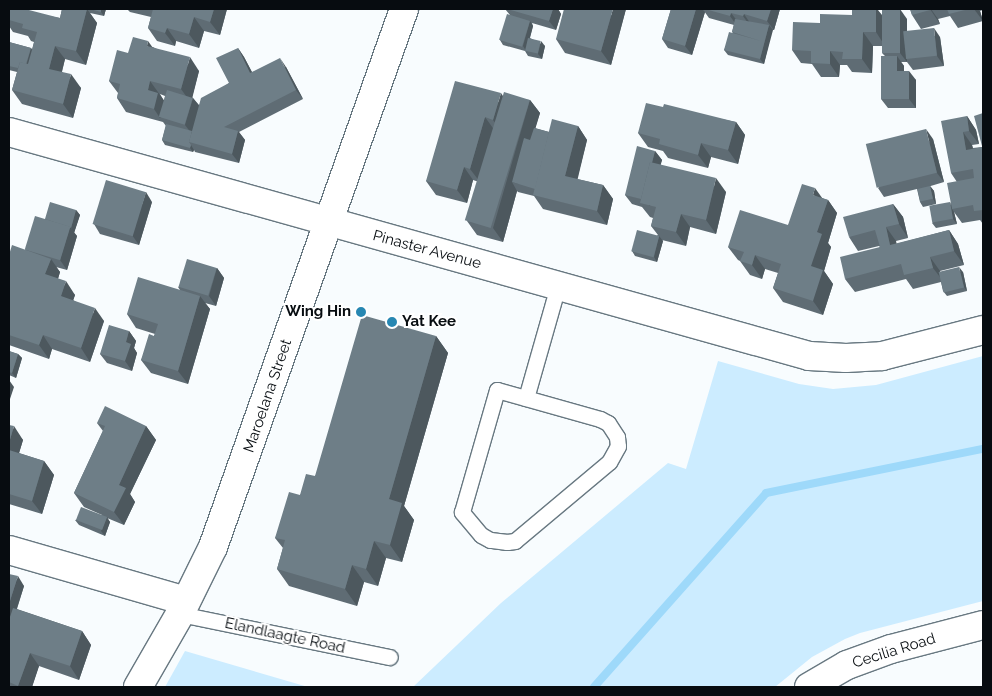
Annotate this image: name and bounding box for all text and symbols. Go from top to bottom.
street label: Pinaster Avenue [370,227,484,273]
place label: Wing Hin [285,303,351,321]
marker: Wing Hin [355,306,367,318]
place label: Yat Kee [402,313,456,331]
marker: Yat Kee [386,316,398,328]
street label: Maroelana Street [240,337,296,455]
street label: Elandlaagte Road [223,614,347,658]
street label: Cecilia Road [850,630,938,672]

